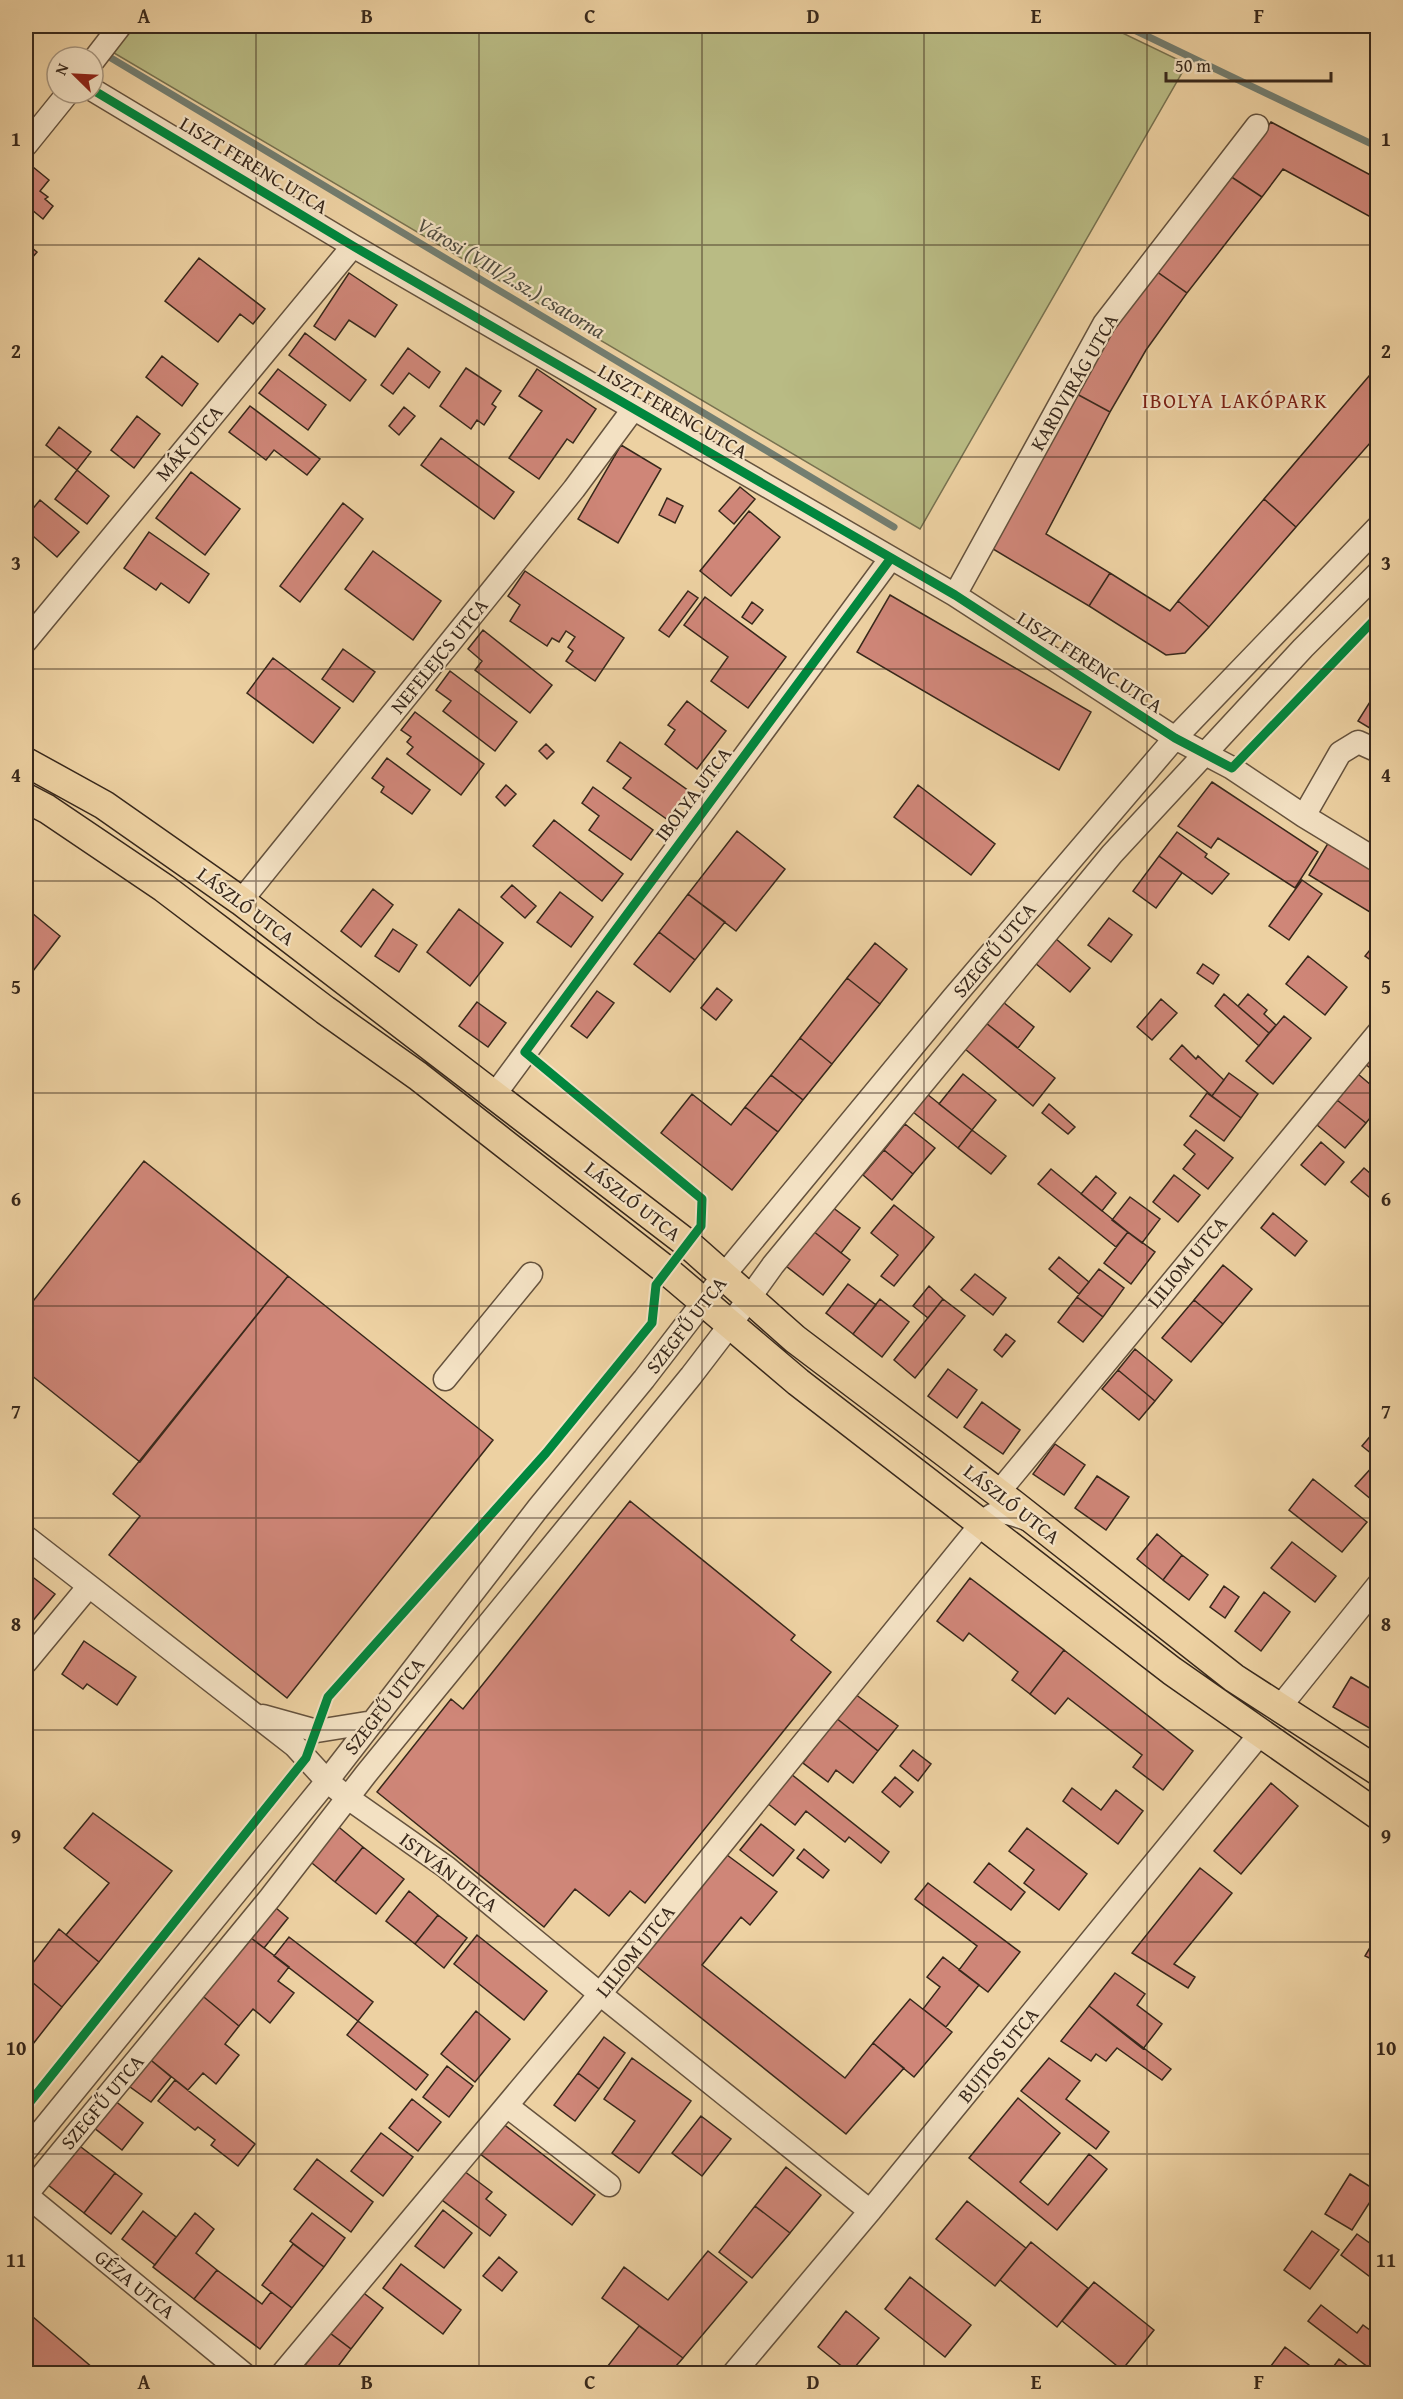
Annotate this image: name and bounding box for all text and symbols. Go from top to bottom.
text: A [138,1,151,30]
text: B [361,1,373,30]
text: C [584,1,596,30]
text: D [806,1,820,30]
text: E [1031,1,1042,30]
text: F [1254,1,1264,30]
north arrow [45,45,105,105]
scale bar [1166,45,1331,83]
text: 50 m [1175,52,1211,79]
text: N [48,59,75,79]
street label: LISZT FERENC UTCA [175,109,334,220]
text: 1 [11,124,21,153]
text: 1 [1381,124,1391,153]
water label: Városi (VIII/2.sz.) csatorna [411,209,612,346]
street label: KARDVIRÁG UTCA [1023,308,1125,456]
text: 2 [11,336,21,365]
text: 2 [1381,336,1391,365]
street label: LISZT FERENC UTCA [593,356,753,465]
district label: IBOLYA LAKÓPARK [1142,385,1328,416]
street label: MÁK UTCA [148,398,229,487]
text: 3 [11,548,21,577]
text: 3 [1381,548,1391,577]
street label: NEFELEJCS UTCA [383,592,494,720]
street label: LISZT FERENC UTCA [1012,604,1169,720]
street label: IBOLYA UTCA [647,740,738,847]
text: 4 [11,760,21,789]
text: 4 [1381,760,1391,789]
street label: LÁSZLÓ UTCA [192,859,301,952]
street label: SZEGFŰ UTCA [945,896,1042,1004]
text: 5 [11,972,21,1001]
text: 5 [1381,972,1391,1001]
street label: LÁSZLÓ UTCA [579,1154,688,1248]
text: 6 [11,1184,21,1213]
text: 6 [1381,1184,1391,1213]
street label: LILIOM UTCA [1140,1210,1234,1314]
street label: SZEGFŰ UTCA [638,1270,733,1379]
text: 7 [11,1396,21,1425]
text: 7 [1381,1396,1391,1425]
street label: LÁSZLÓ UTCA [958,1457,1067,1551]
text: 8 [11,1609,21,1638]
text: 8 [1381,1609,1391,1638]
street label: SZEGFŰ UTCA [336,1651,431,1760]
text: 9 [11,1821,21,1850]
text: 9 [1381,1821,1391,1850]
street label: ISTVÁN UTCA [394,1825,505,1918]
street label: LILIOM UTCA [588,1898,681,2003]
street label: BUJTOS UTCA [950,2001,1045,2109]
text: 10 [6,2033,26,2062]
text: 10 [1376,2033,1396,2062]
street label: SZEGFŰ UTCA [53,2048,150,2156]
street label: GÉZA UTCA [89,2242,182,2325]
text: 11 [6,2245,26,2274]
text: 11 [1376,2245,1396,2274]
text: A [138,2367,151,2396]
text: B [361,2367,373,2396]
text: C [584,2367,596,2396]
text: D [806,2367,820,2396]
text: E [1031,2367,1042,2396]
text: F [1254,2367,1264,2396]

